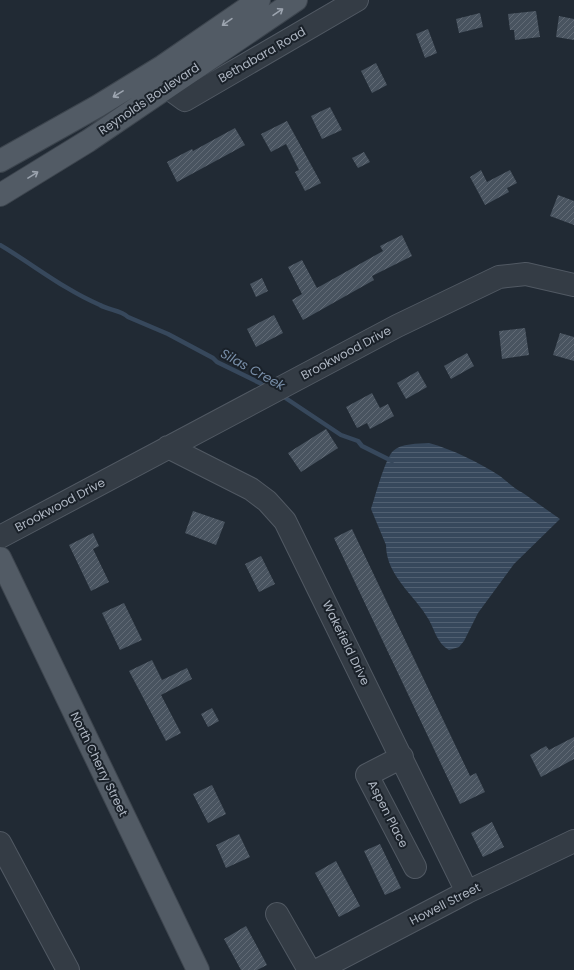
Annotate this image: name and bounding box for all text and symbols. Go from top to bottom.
one-way arrow [272,8,283,16]
one-way arrow [221,18,232,26]
street label: Bethabara Road [215,23,309,86]
street label: Reynolds Boulevard [95,59,202,139]
one-way arrow [112,90,124,98]
one-way arrow [27,170,39,178]
street label: Brookwood Drive [298,322,394,384]
water label: Silas Creek [217,344,290,396]
street label: Brookwood Drive [12,474,108,536]
street label: Wakefield Drive [319,598,374,688]
street label: North Cherry Street [67,709,132,819]
street label: Aspen Place [364,777,413,850]
street label: Howell Street [406,878,483,929]

